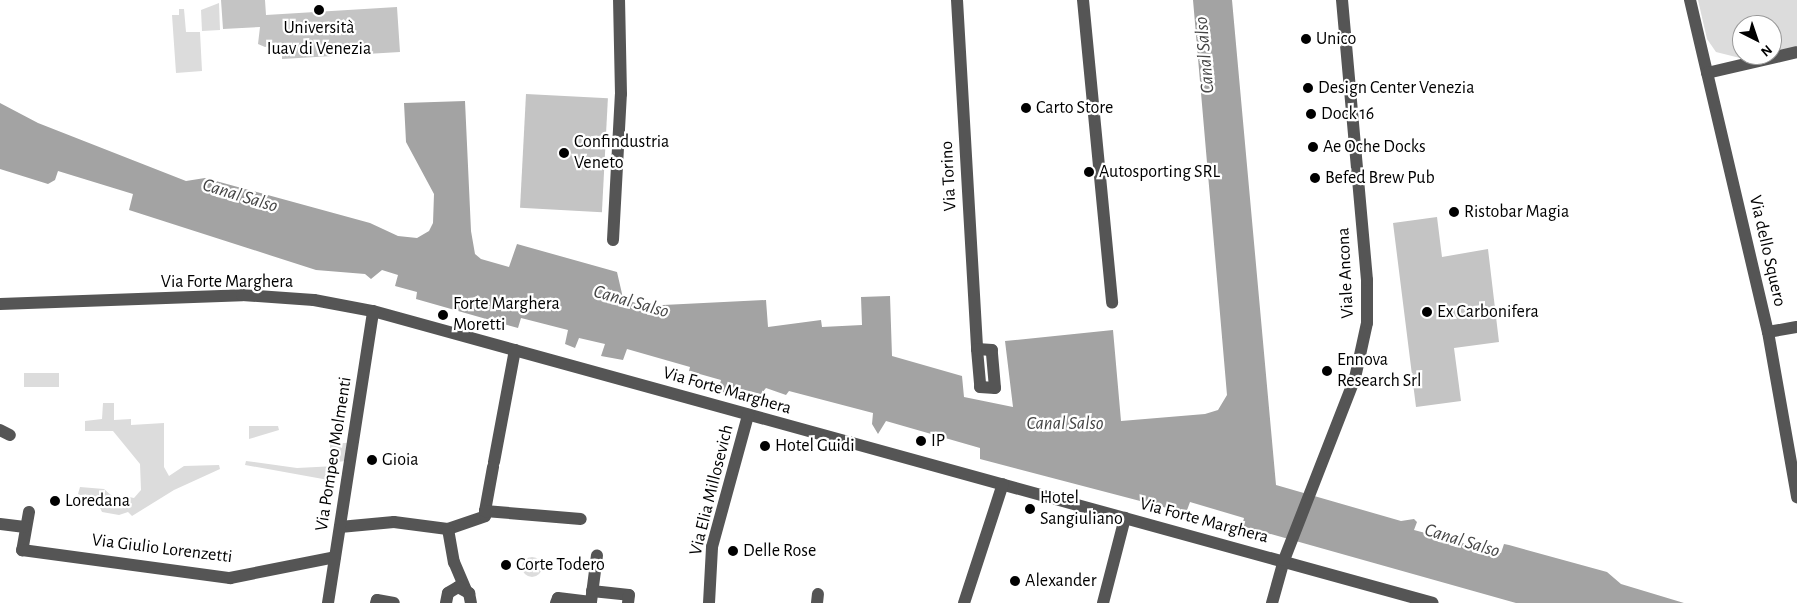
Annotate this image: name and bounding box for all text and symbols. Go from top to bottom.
marker: Università Iuav di Venezia [313,4,325,16]
north arrow [1732,15,1782,65]
water label: Canal Salso [1190,16,1220,94]
place label: Università Iuav di Venezia [267,18,371,60]
place label: Unico [1316,28,1356,50]
marker: Unico [1300,33,1312,45]
text: N [1758,42,1774,59]
place label: Design Center Venezia [1318,77,1474,99]
marker: Design Center Venezia [1302,82,1314,94]
place label: Carto Store [1036,97,1113,119]
marker: Carto Store [1020,102,1032,114]
place label: Dock 16 [1321,103,1374,125]
marker: Dock 16 [1305,108,1317,120]
place label: Confindustria Veneto [574,132,669,174]
place label: Ae Oche Docks [1323,136,1426,158]
street label: Via Torino [936,140,962,212]
marker: Ae Oche Docks [1307,141,1319,153]
marker: Confindustria Veneto [558,147,570,159]
place label: Autosporting SRL [1099,161,1220,183]
marker: Autosporting SRL [1083,166,1095,178]
place label: Befed Brew Pub [1325,167,1435,189]
marker: Befed Brew Pub [1309,172,1321,184]
water label: Canal Salso [200,174,280,218]
street label: Via dello Squero [1744,193,1790,309]
place label: Ristobar Magia [1464,201,1569,223]
marker: Ristobar Magia [1448,206,1460,218]
street label: Viale Ancona [1333,227,1359,319]
street label: Via Forte Marghera [161,271,293,293]
water label: Canal Salso [591,280,671,324]
place label: Forte Marghera Moretti [453,294,560,336]
place label: Ex Carbonifera [1437,301,1539,323]
marker: Ex Carbonifera [1421,306,1433,318]
marker: Forte Marghera Moretti [437,309,449,321]
place label: Ennova Research Srl [1337,350,1421,392]
street label: Via Forte Marghera [660,362,794,420]
marker: Ennova Research Srl [1321,365,1333,377]
street label: Via Pompeo Molmenti [311,375,357,533]
water label: Canal Salso [1026,413,1104,435]
street label: Via Elia Millosevich [685,422,739,558]
place label: IP [931,430,945,452]
place label: Hotel Guidi [775,435,855,457]
marker: IP [915,435,927,447]
marker: Hotel Guidi [759,440,771,452]
place label: Gioia [382,449,419,471]
marker: Gioia [366,454,378,466]
place label: Hotel Sangiuliano [1040,488,1123,530]
place label: Loredana [65,490,130,512]
street label: Via Forte Marghera [1137,493,1271,549]
marker: Loredana [49,495,61,507]
marker: Hotel Sangiuliano [1024,503,1036,515]
water label: Canal Salso [1422,519,1502,563]
street label: Via Giulio Lorenzetti [91,530,233,568]
place label: Delle Rose [743,540,816,562]
marker: Delle Rose [727,545,739,557]
place label: Corte Todero [516,554,605,576]
marker: Corte Todero [500,559,512,571]
place label: Alexander [1025,570,1096,592]
marker: Alexander [1009,575,1021,587]

